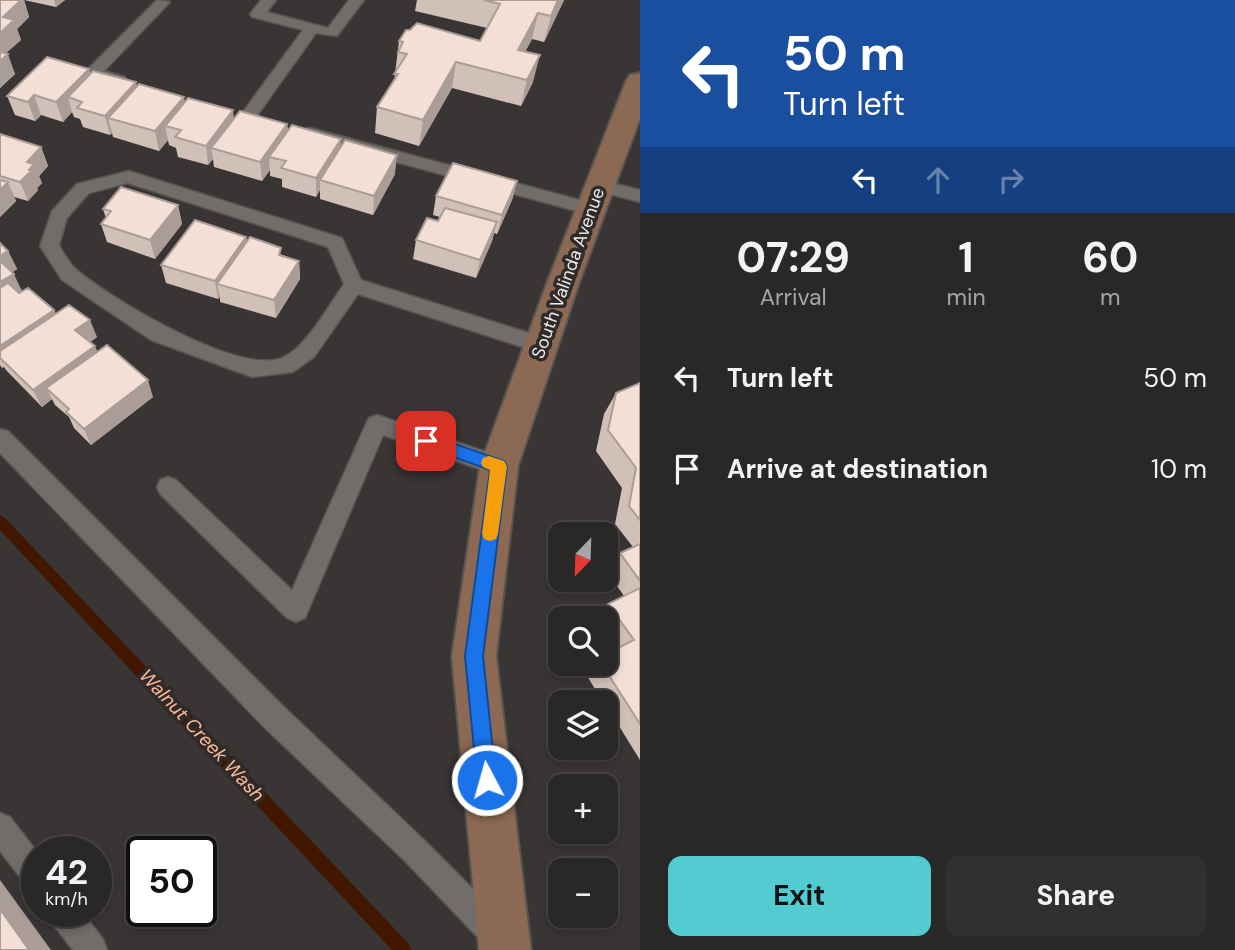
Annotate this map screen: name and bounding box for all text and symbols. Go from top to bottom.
text: 50 m [783,21,906,85]
icon: left [668,28,759,119]
text: Turn left [783,83,905,125]
icon: left [846,161,884,199]
icon: ahead [919,161,957,199]
icon: right [992,161,1030,199]
street label: South Valinda Avenue [526,184,610,362]
text: 07:29 [737,230,850,285]
text: 1 [958,230,974,285]
text: 60 [1082,230,1138,285]
text: Arrival [760,282,827,312]
text: min [946,282,986,312]
text: m [1100,282,1121,312]
icon: left [668,359,706,397]
text: Turn left [727,361,834,395]
text: 50 m [1143,361,1207,395]
pin [396,411,456,471]
icon: arrive [407,422,445,460]
icon: arrive [668,450,706,488]
text: Arrive at destination [727,452,988,486]
text: 10 m [1151,452,1207,486]
north arrow [548,522,618,592]
map controls [548,522,618,928]
button: search [548,606,618,676]
water label: Walnut Creek Wash [134,663,270,807]
button: layers [548,690,618,760]
position arrow [450,743,524,817]
button: + [548,774,618,844]
speed limit sign: 50 [126,836,217,927]
text: 42 [45,849,88,895]
button: Exit [668,856,931,936]
button: Share [945,856,1207,936]
button: − [548,858,618,928]
text: km/h [45,887,88,911]

